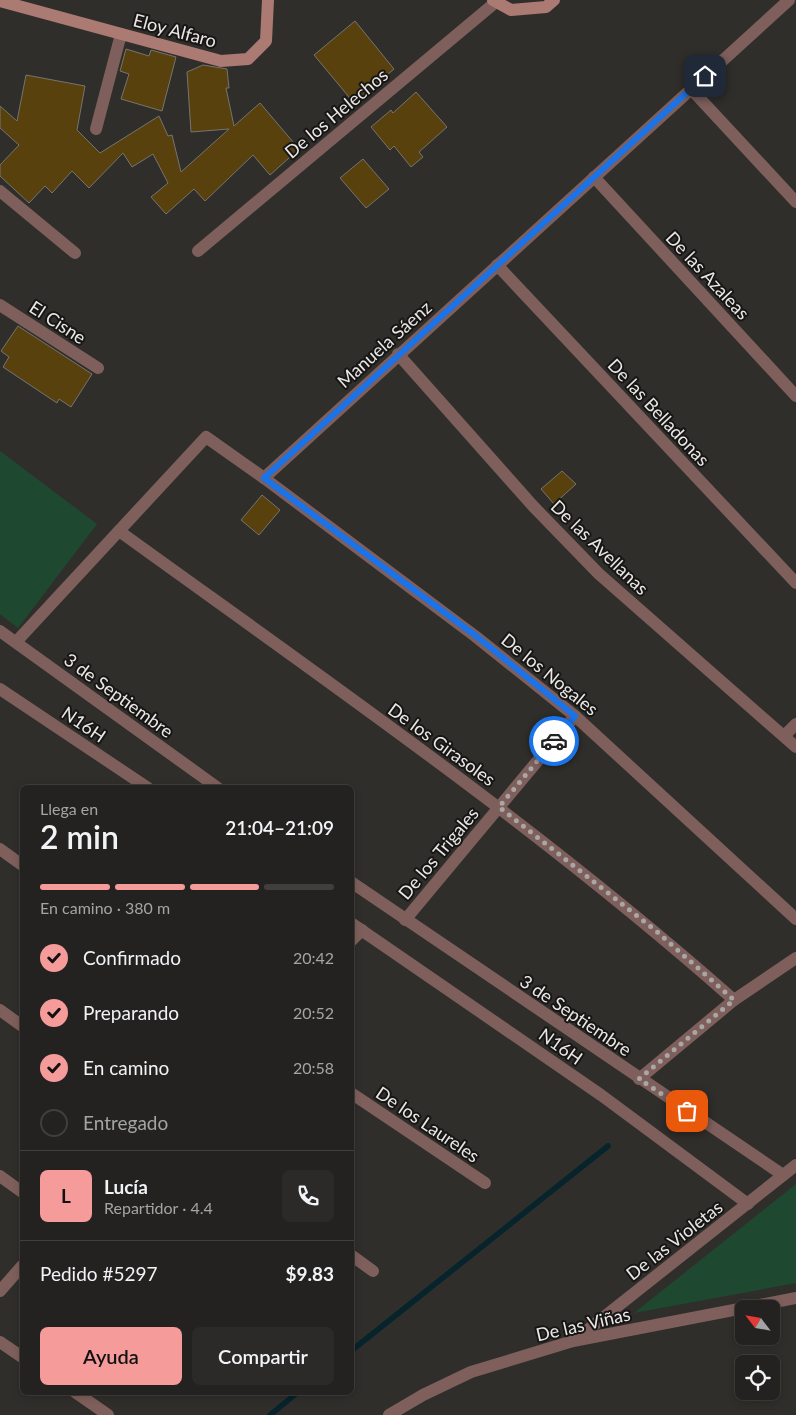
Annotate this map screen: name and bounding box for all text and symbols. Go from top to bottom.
street label: Eloy Alfaro [131,8,219,52]
pin [684,55,726,97]
icon: home [691,62,719,90]
street label: De los Helechos [280,63,392,163]
street label: De las Azaleas [662,226,755,324]
street label: El Cisne [26,296,90,348]
street label: Manuela Sáenz [332,296,436,392]
street label: De las Belladonas [604,354,715,470]
street label: De las Avellanas [547,495,653,599]
street label: De los Nogales [497,628,603,720]
street label: 3 de Septiembre [60,648,178,742]
street label: De los Girasoles [384,698,500,790]
street label: N16H [58,701,110,747]
courier [529,716,579,766]
icon: car [540,727,568,755]
text: Llega en [40,799,98,818]
street label: De los Trigales [393,802,483,903]
text: 21:04–21:09 [225,816,334,839]
text: 2 min [40,817,119,856]
text: En camino · 380 m [40,898,170,917]
icon: check [40,944,68,972]
text: Confirmado [83,946,181,969]
text: 20:42 [293,948,334,967]
street label: 3 de Septiembre [516,970,636,1060]
icon: check [40,999,68,1027]
text: Preparando [83,1001,179,1024]
text: 20:52 [293,1003,334,1022]
street label: N16H [535,1023,587,1069]
icon: check [40,1054,68,1082]
text: En camino [83,1056,169,1079]
text: 20:58 [293,1058,334,1077]
street label: De los Laureles [372,1081,484,1167]
pin [666,1090,708,1132]
icon: bag [673,1097,701,1125]
text: Entregado [83,1111,168,1134]
button: phone [282,1170,334,1222]
text: Lucía [104,1175,148,1198]
text: L [61,1184,71,1207]
street label: De las Violetas [621,1195,727,1284]
text: Repartidor · 4.4 [104,1198,213,1217]
text: Pedido #5297 [40,1262,158,1285]
text: $9.83 [285,1262,334,1285]
north arrow [735,1300,780,1345]
map controls [735,1300,780,1400]
street label: De las Viñas [534,1302,632,1346]
button: Ayuda [40,1327,182,1385]
button: Compartir [192,1327,334,1385]
button: locate [735,1355,780,1400]

